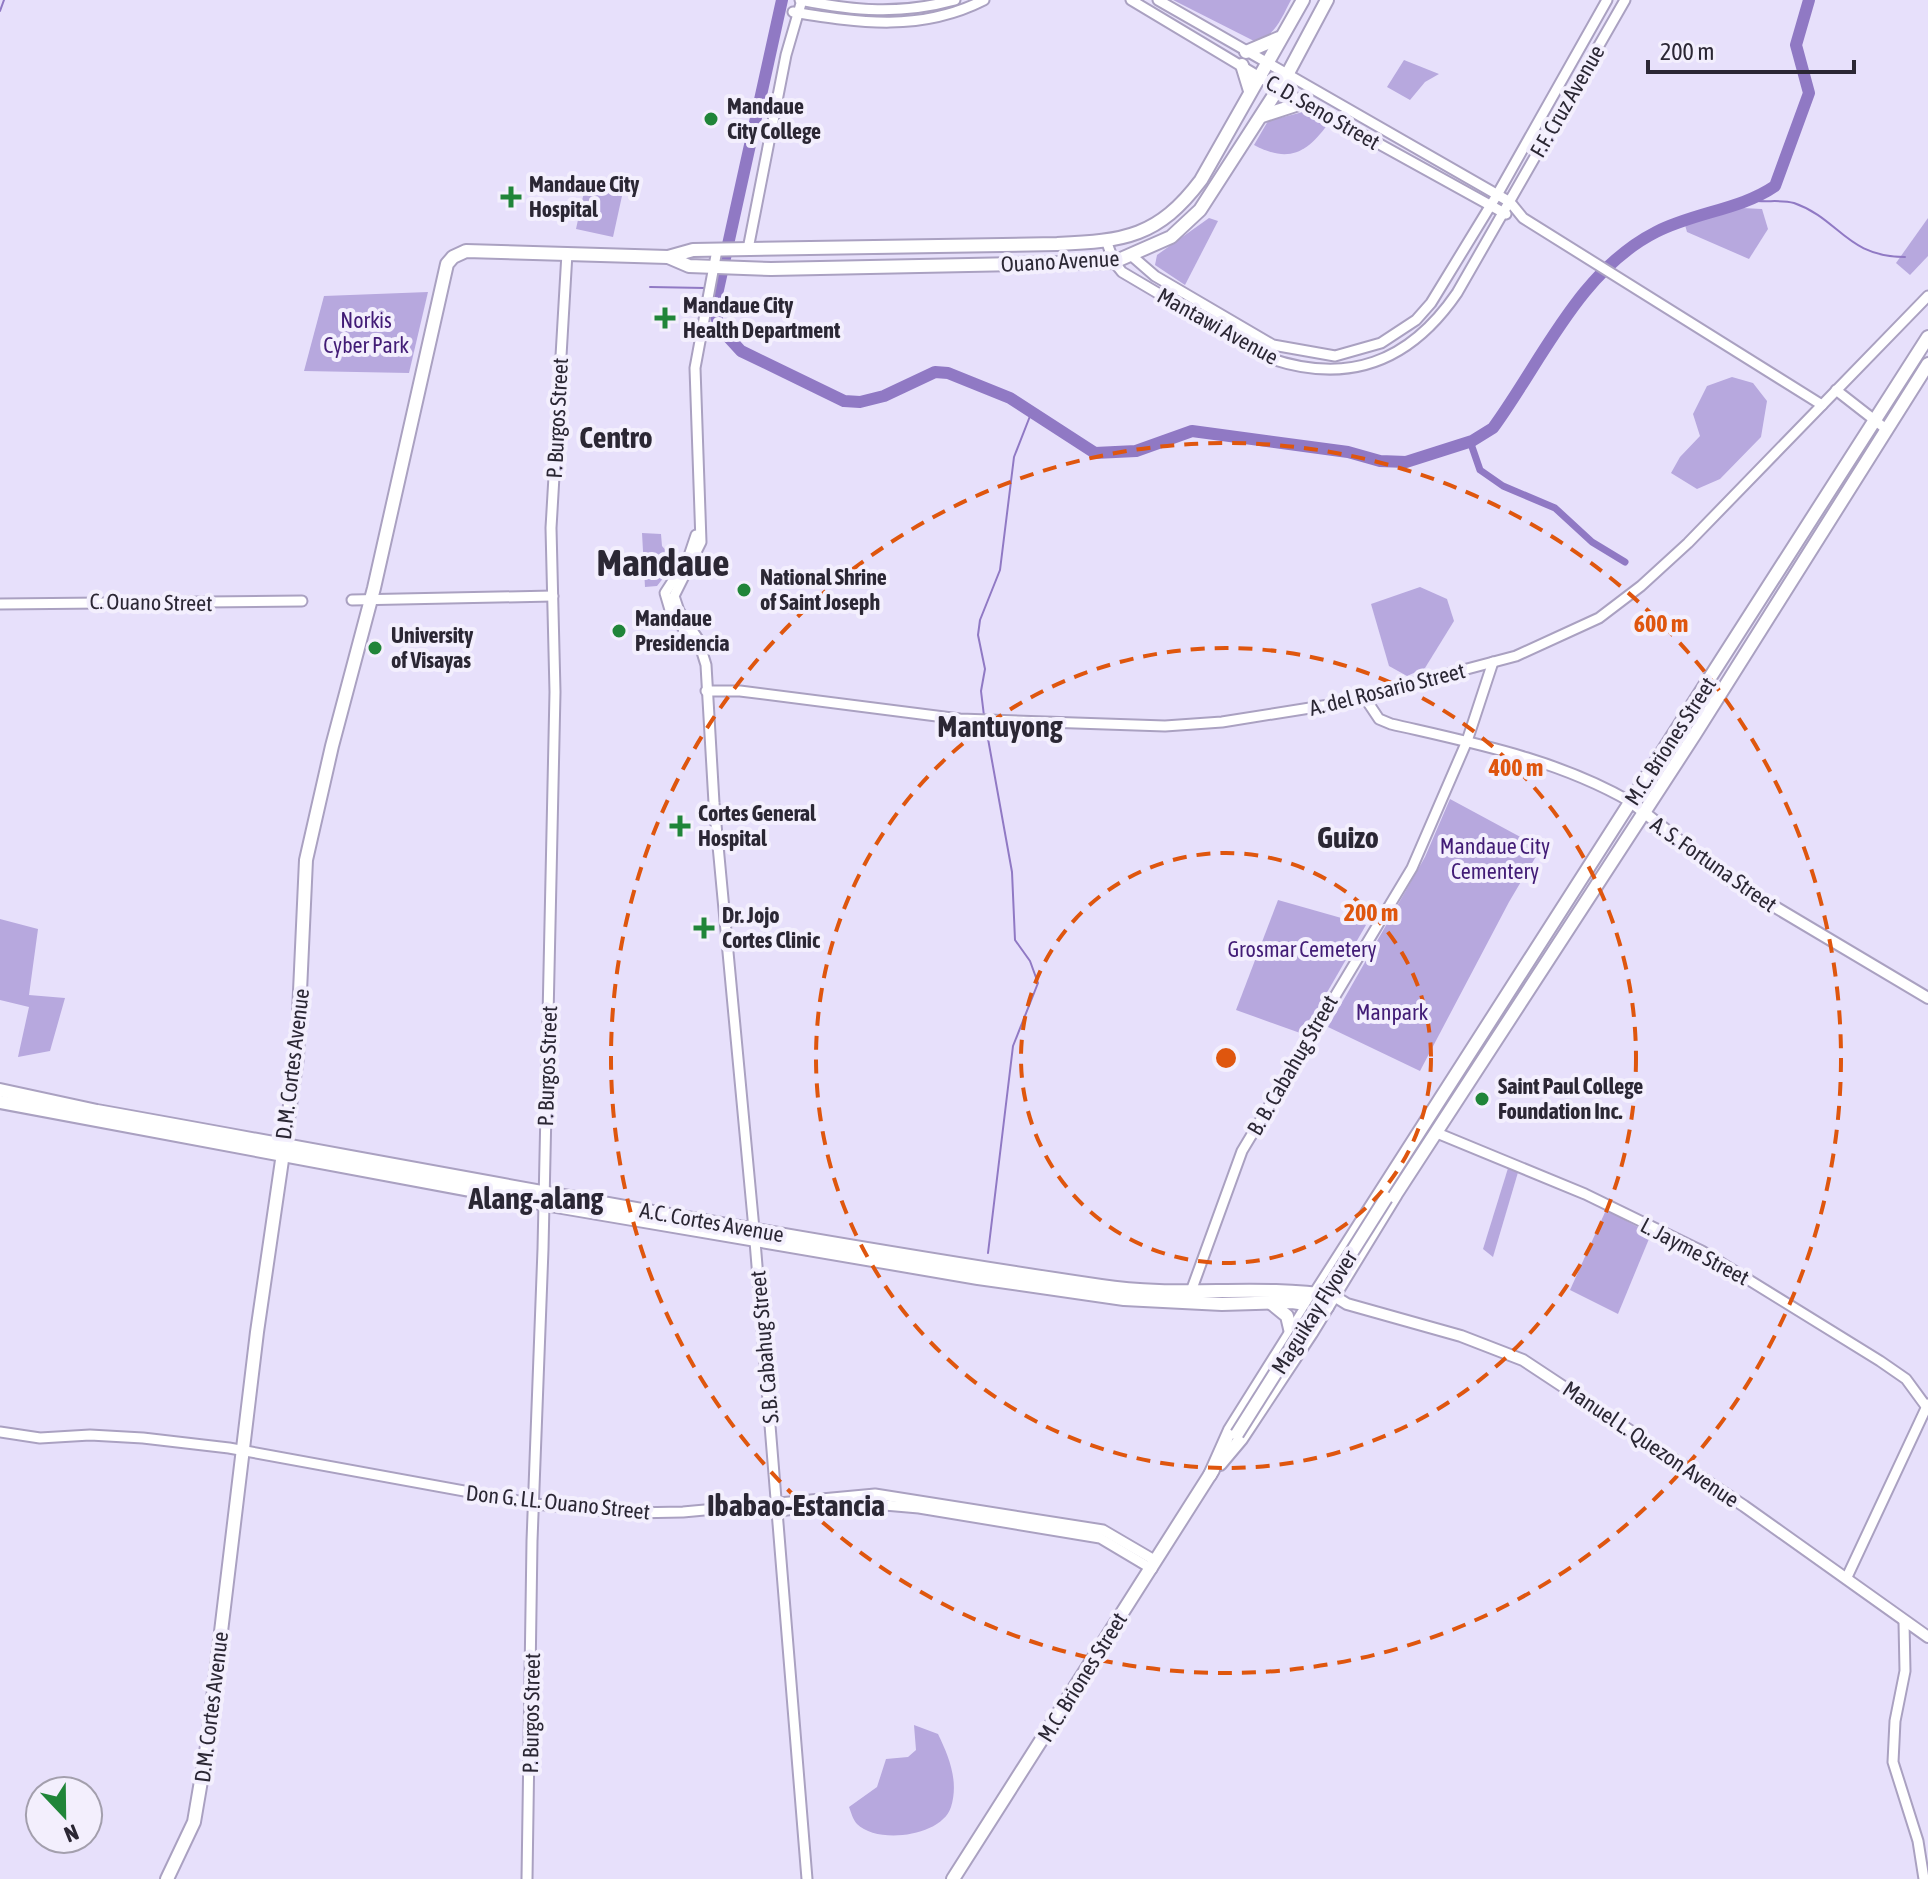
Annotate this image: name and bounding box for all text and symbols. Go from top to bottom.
scale bar [1648,24,1854,74]
text: 200 m [1660,38,1714,65]
street label: F.F. Cruz Avenue [1524,40,1610,162]
street label: C. D. Seno Street [1261,69,1385,155]
place label: Mandaue City College [727,93,821,144]
marker: Mandaue City College [702,110,720,128]
place label: Mandaue City Hospital [529,171,639,222]
marker: Mandaue City Hospital [500,186,522,208]
street label: Ouano Avenue [1000,245,1120,277]
street label: Mantawi Avenue [1153,282,1283,370]
place label: Mandaue City Health Department [683,292,841,343]
park label: Norkis Cyber Park [323,307,409,358]
marker: Mandaue City Health Department [654,307,676,329]
street label: P. Burgos Street [541,357,573,479]
district label: Centro [579,420,653,454]
district label: Mandaue [597,541,729,584]
place label: National Shrine of Saint Joseph [760,564,887,615]
marker: National Shrine of Saint Joseph [735,581,753,599]
street label: C. Ouano Street [89,588,213,616]
place label: Mandaue Presidencia [635,605,730,656]
text: 600 m [1634,610,1688,637]
place label: University of Visayas [391,622,473,673]
marker: Mandaue Presidencia [610,622,628,640]
marker: University of Visayas [366,639,384,657]
street label: A. del Rosario Street [1306,657,1468,721]
street label: M.C. Briones Street [1619,672,1721,810]
district label: Mantuyong [937,709,1063,743]
text: 400 m [1488,754,1543,781]
place label: Cortes General Hospital [698,800,817,851]
street label: A. S. Fortuna Street [1646,811,1782,917]
marker: Cortes General Hospital [669,815,691,837]
district label: Guizo [1317,820,1379,854]
park label: Mandaue City Cementery [1440,833,1550,884]
text: 200 m [1344,899,1398,926]
place label: Dr. Jojo Cortes Clinic [722,902,821,953]
marker: Dr. Jojo Cortes Clinic [693,917,715,939]
park label: Grosmar Cemetery [1227,936,1377,962]
street label: D.M. Cortes Avenue [270,987,314,1141]
street label: B. B. Cabahug Street [1241,990,1343,1140]
park label: Manpark [1356,999,1429,1025]
street label: P. Burgos Street [532,1005,562,1127]
centre of rings [1212,1044,1240,1072]
place label: Saint Paul College Foundation Inc. [1498,1073,1643,1124]
marker: Saint Paul College Foundation Inc. [1473,1090,1491,1108]
district label: Alang-alang [468,1181,604,1215]
street label: A.C. Cortes Avenue [638,1197,786,1247]
street label: L. Jayme Street [1636,1212,1754,1290]
street label: Maguikay Flyover [1266,1245,1363,1379]
street label: S.B. Cabahug Street [744,1269,784,1425]
street label: Manuel L. Quezon Avenue [1558,1375,1744,1513]
street label: Don G. LL. Ouano Street [465,1479,651,1525]
district label: Ibabao-Estancia [707,1488,885,1522]
street label: M.C. Briones Street [1032,1608,1132,1746]
street label: D.M. Cortes Avenue [189,1630,233,1784]
street label: P. Burgos Street [517,1652,545,1774]
north arrow [24,1775,104,1855]
text: N [61,1819,82,1848]

